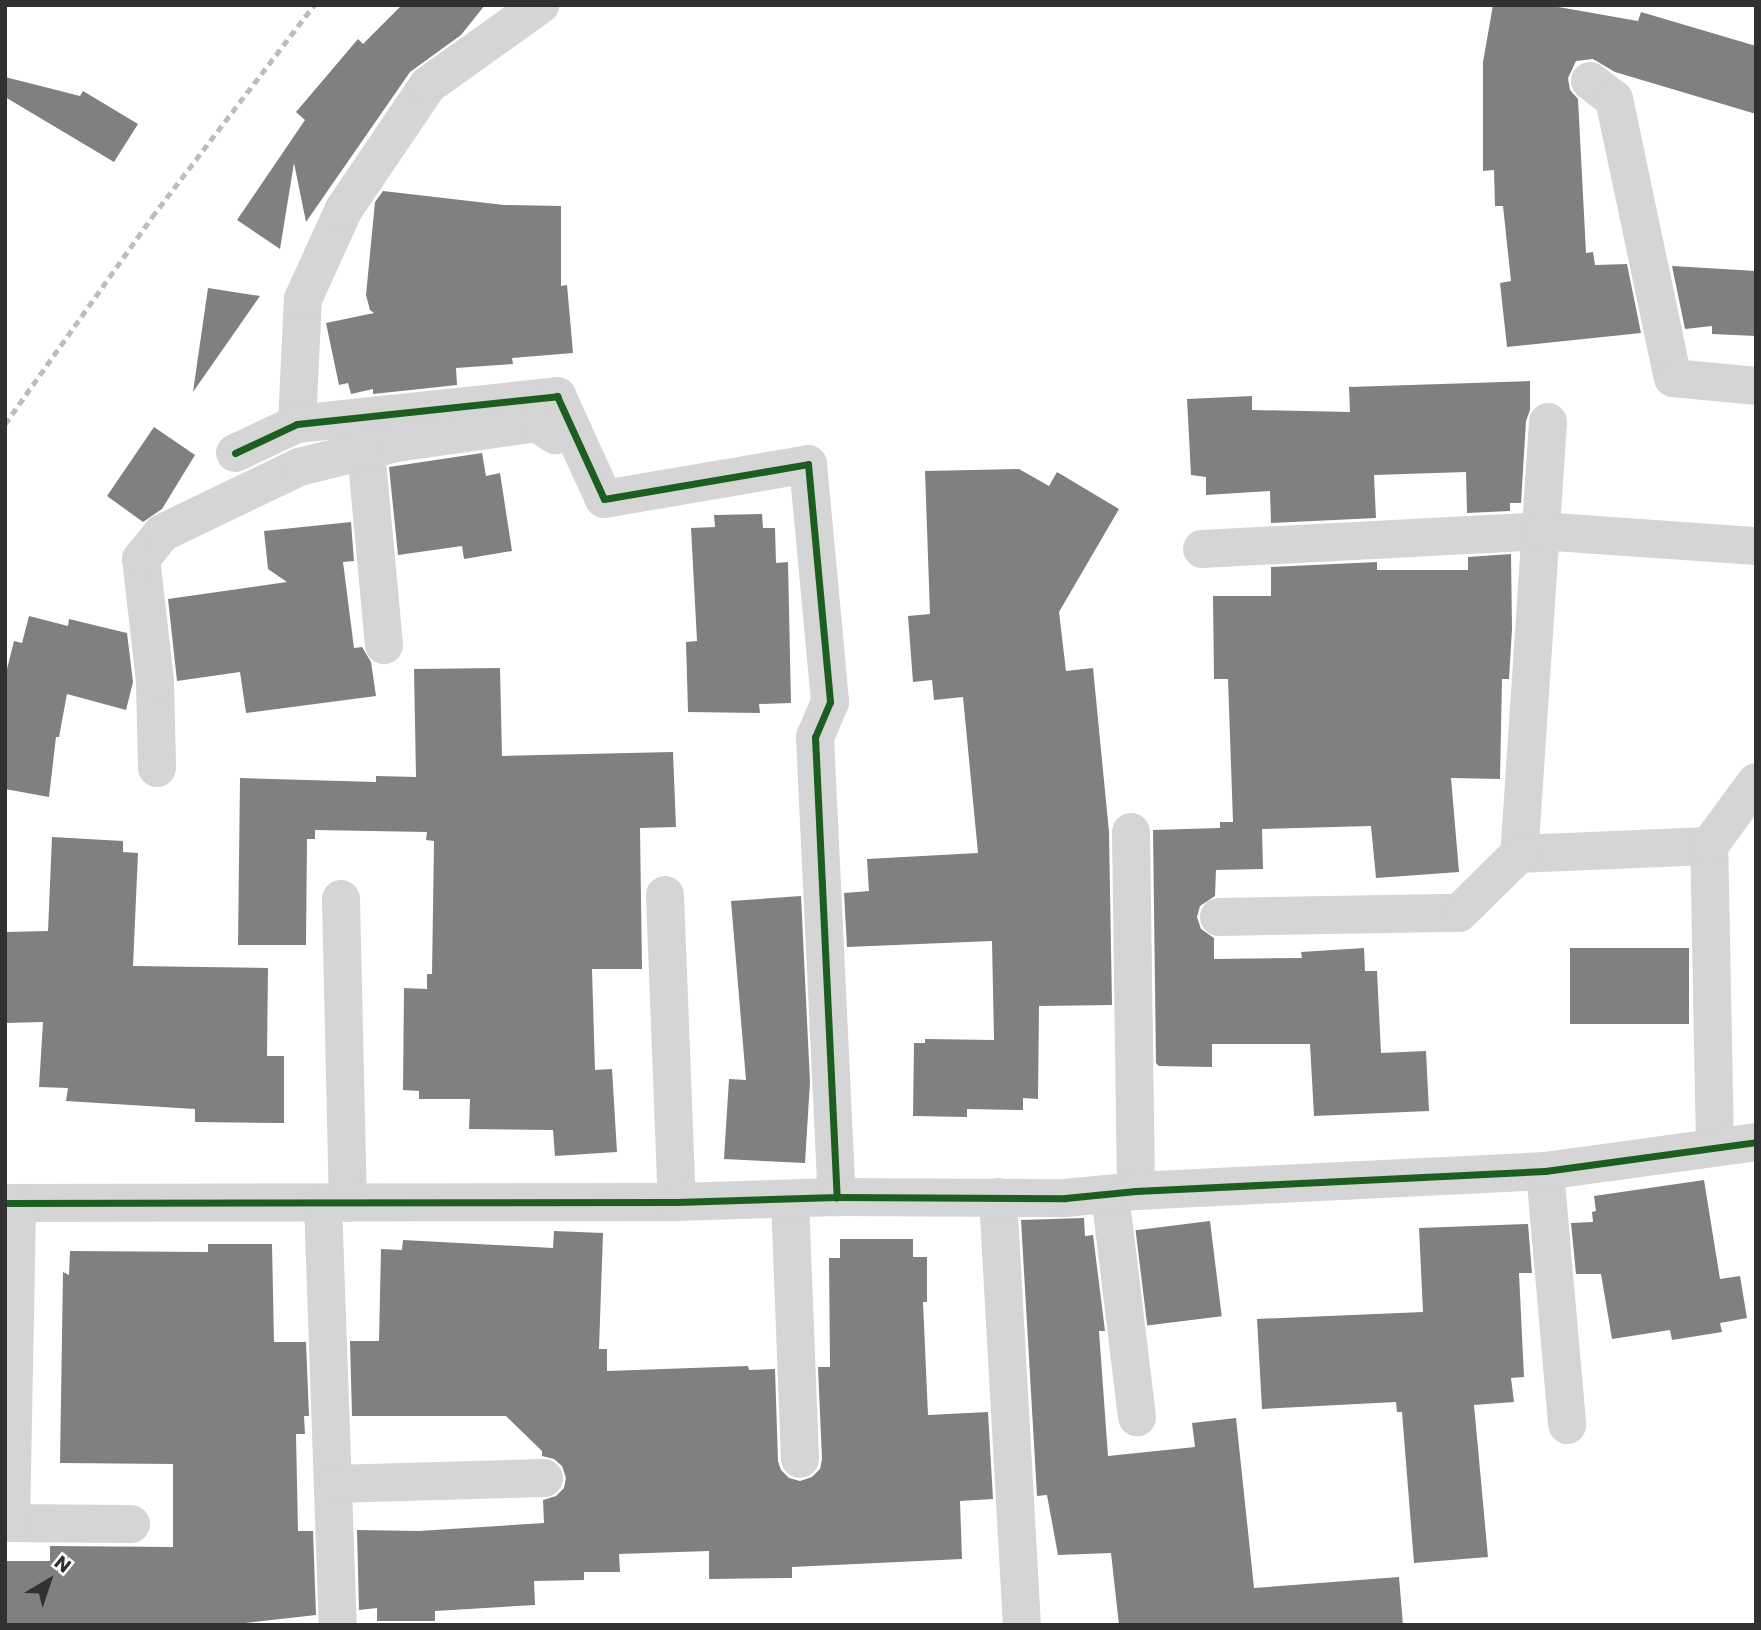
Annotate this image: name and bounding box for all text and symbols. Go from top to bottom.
north arrow [14,1546,84,1616]
text: N [48,1549,77,1579]

